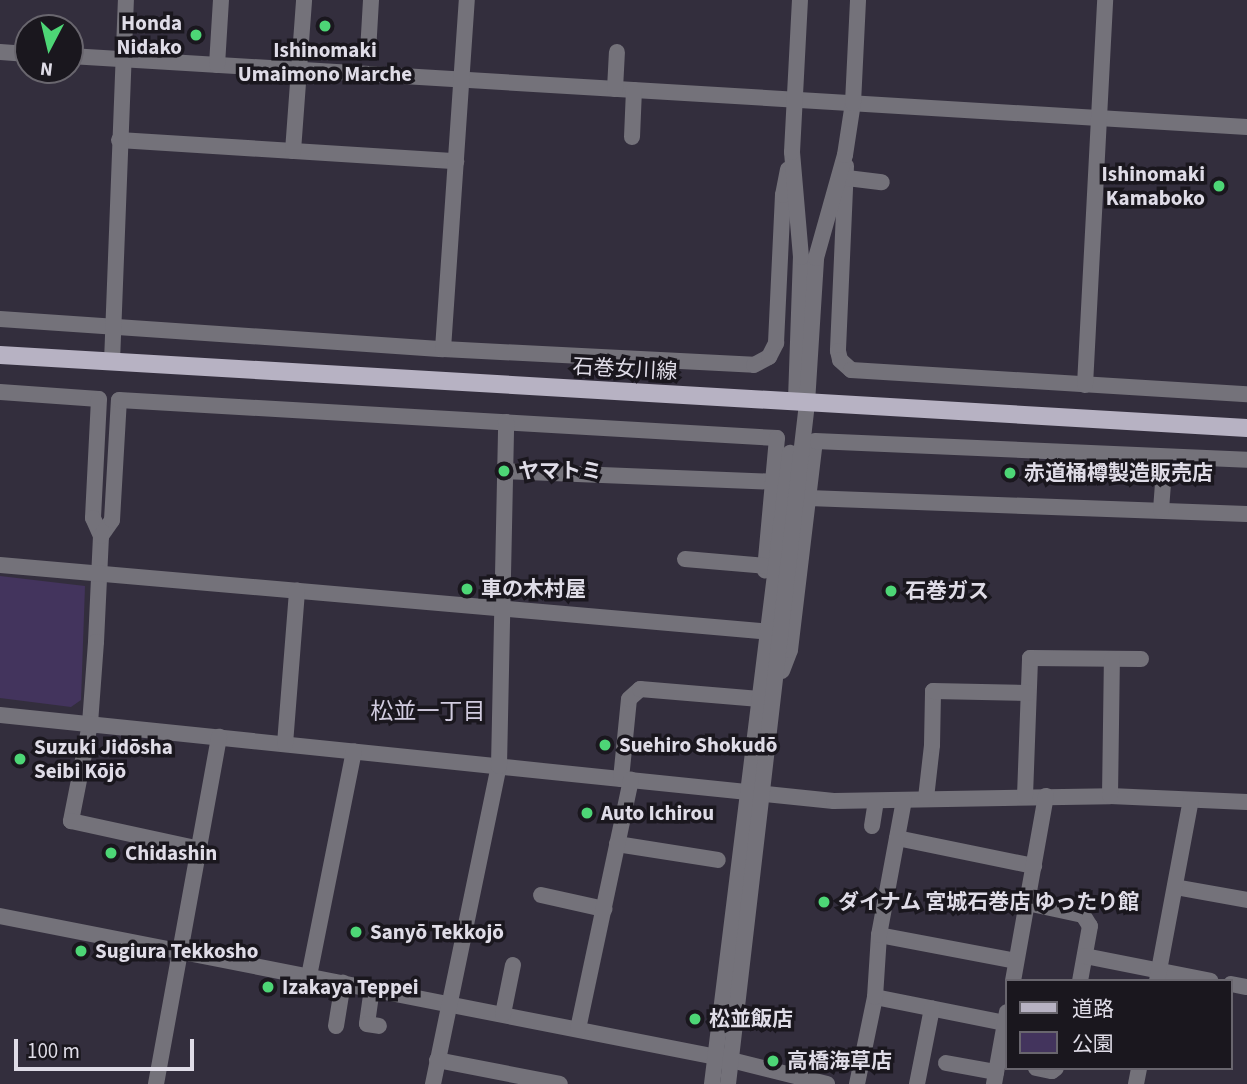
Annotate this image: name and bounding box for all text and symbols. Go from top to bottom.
place label: Honda Nidako [117,10,182,60]
north arrow [14,14,84,84]
marker: Ishinomaki Umaimono Marche [317,18,333,34]
marker: Honda Nidako [188,27,204,43]
place label: Ishinomaki Umaimono Marche [238,37,412,87]
text: N [39,54,55,83]
place label: Ishinomaki Kamaboko [1102,161,1205,211]
marker: Ishinomaki Kamaboko [1211,178,1227,194]
street label: 石巻女川線 [572,354,678,384]
place label: ヤマトミ [518,458,602,484]
place label: 赤道桶樽製造販売店 [1024,460,1213,486]
marker: ヤマトミ [496,463,512,479]
marker: 赤道桶樽製造販売店 [1002,465,1018,481]
place label: 車の木村屋 [481,576,586,602]
place label: 石巻ガス [905,578,989,604]
marker: 車の木村屋 [459,581,475,597]
marker: 石巻ガス [883,583,899,599]
district label: 松並一丁目 [371,698,485,726]
place label: Suehiro Shokudō [619,732,777,758]
place label: Suzuki Jidōsha Seibi Kōjō [34,734,173,784]
marker: Suehiro Shokudō [597,737,613,753]
marker: Suzuki Jidōsha Seibi Kōjō [12,751,28,767]
place label: Auto Ichirou [601,800,714,826]
marker: Auto Ichirou [579,805,595,821]
place label: Chidashin [125,840,217,866]
marker: Chidashin [103,845,119,861]
place label: ダイナム 宮城石巻店 ゆったり館 [838,889,1140,915]
marker: ダイナム 宮城石巻店 ゆったり館 [816,894,832,910]
place label: Sanyō Tekkojō [370,919,504,945]
marker: Sanyō Tekkojō [348,924,364,940]
place label: Sugiura Tekkosho [95,938,258,964]
marker: Sugiura Tekkosho [73,943,89,959]
place label: Izakaya Teppei [282,974,419,1000]
marker: Izakaya Teppei [260,979,276,995]
legend [1006,979,1233,1070]
text: 道路 [1072,994,1114,1024]
place label: 松並飯店 [709,1006,793,1032]
marker: 松並飯店 [687,1011,703,1027]
scale bar [18,1024,198,1068]
text: 公園 [1072,1029,1114,1059]
text: 100 m [27,1036,80,1066]
place label: 高橋海草店 [787,1048,892,1074]
marker: 高橋海草店 [765,1053,781,1069]

